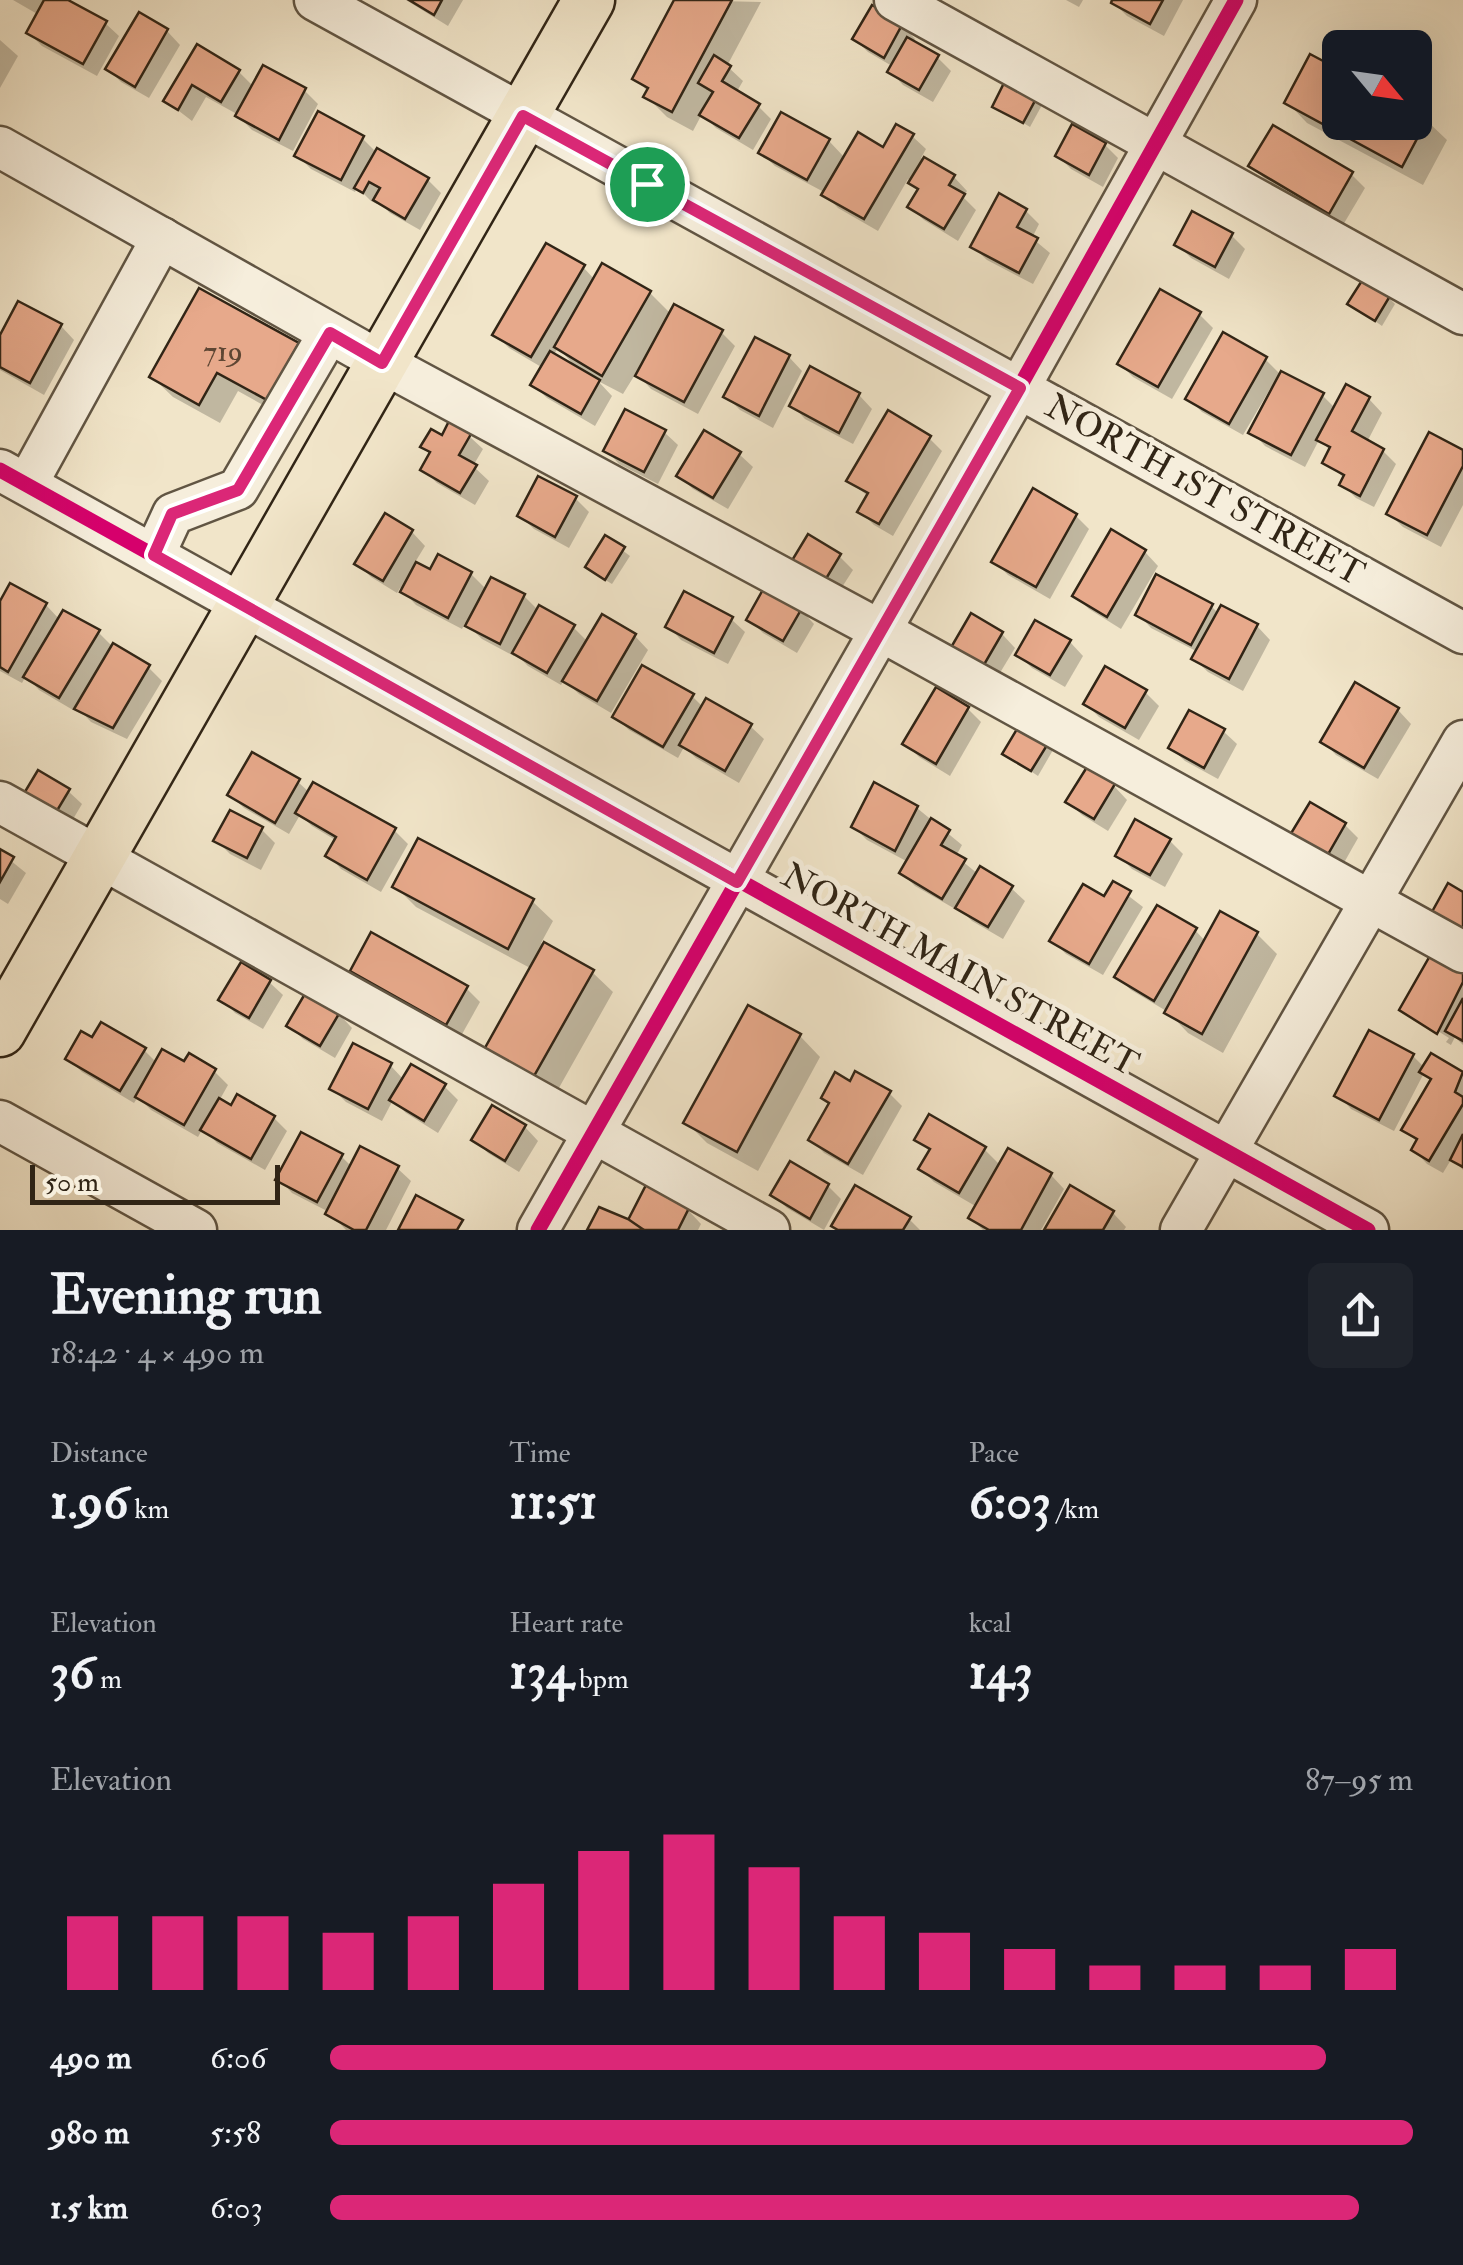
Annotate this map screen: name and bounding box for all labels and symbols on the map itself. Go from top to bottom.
north arrow [1322,30,1432,140]
pin [605,142,690,227]
house number: 719 [203,333,243,370]
street label: NORTH 1ST STREET [1038,384,1372,596]
street label: NORTH MAIN STREET [774,854,1146,1086]
scale bar [30,1160,280,1204]

